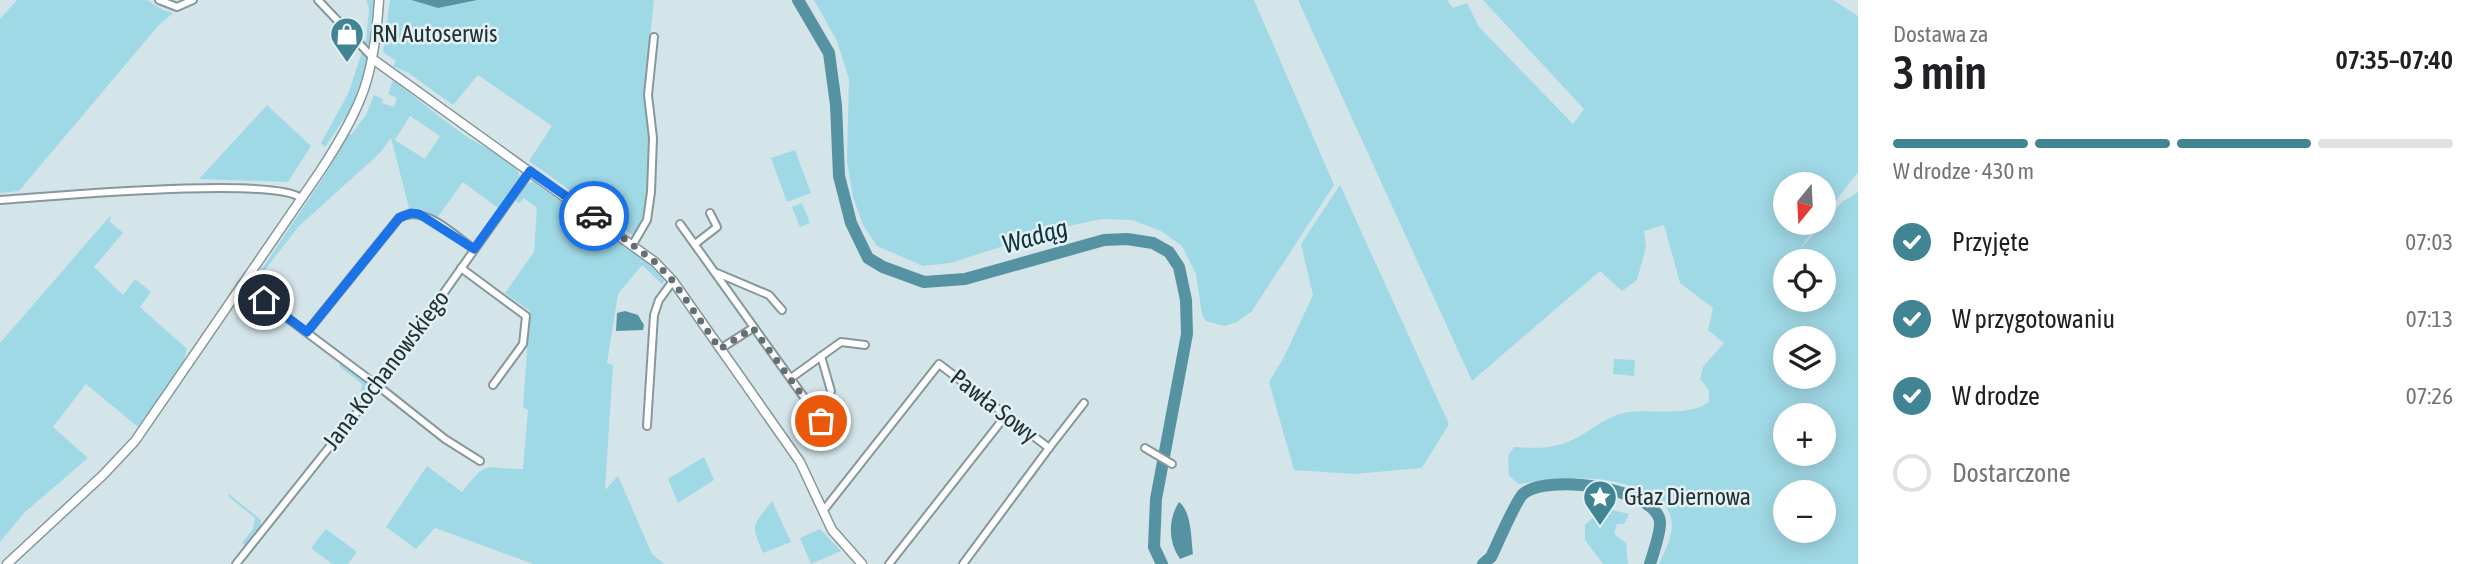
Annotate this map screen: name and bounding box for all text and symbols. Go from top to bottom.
shop icon: RN Autoserwis [328,15,366,64]
place label: RN Autoserwis [372,20,498,47]
text: Dostawa za [1893,21,1988,47]
text: 07:35–07:40 [2336,45,2453,75]
text: 3 min [1893,46,1987,99]
text: W drodze · 430 m [1893,158,2034,184]
north arrow [1773,172,1836,234]
map controls [1773,172,1836,543]
courier [559,181,629,251]
icon: car [575,197,613,235]
water label: Wadąg [999,212,1071,260]
icon: check [1893,223,1931,261]
text: Przyjęte [1952,227,2029,257]
text: 07:03 [2405,229,2453,255]
button: locate [1773,249,1836,312]
pin [234,270,294,330]
icon: home [245,281,283,319]
street label: Jana Kochanowskiego [317,285,454,455]
icon: check [1893,300,1931,338]
text: W przygotowaniu [1952,304,2115,334]
text: 07:13 [2406,306,2453,332]
button: layers [1773,326,1836,389]
street label: Pawła Sowy [945,363,1043,448]
icon: check [1893,377,1931,415]
text: W drodze [1952,381,2040,411]
text: 07:26 [2406,383,2453,409]
pin [791,391,851,451]
icon: bag [802,402,840,440]
button: + [1773,403,1836,466]
text: Dostarczone [1952,458,2071,488]
place icon: Głaz Diernowa [1581,478,1619,527]
button: − [1773,480,1836,543]
place label: Głaz Diernowa [1624,483,1751,510]

